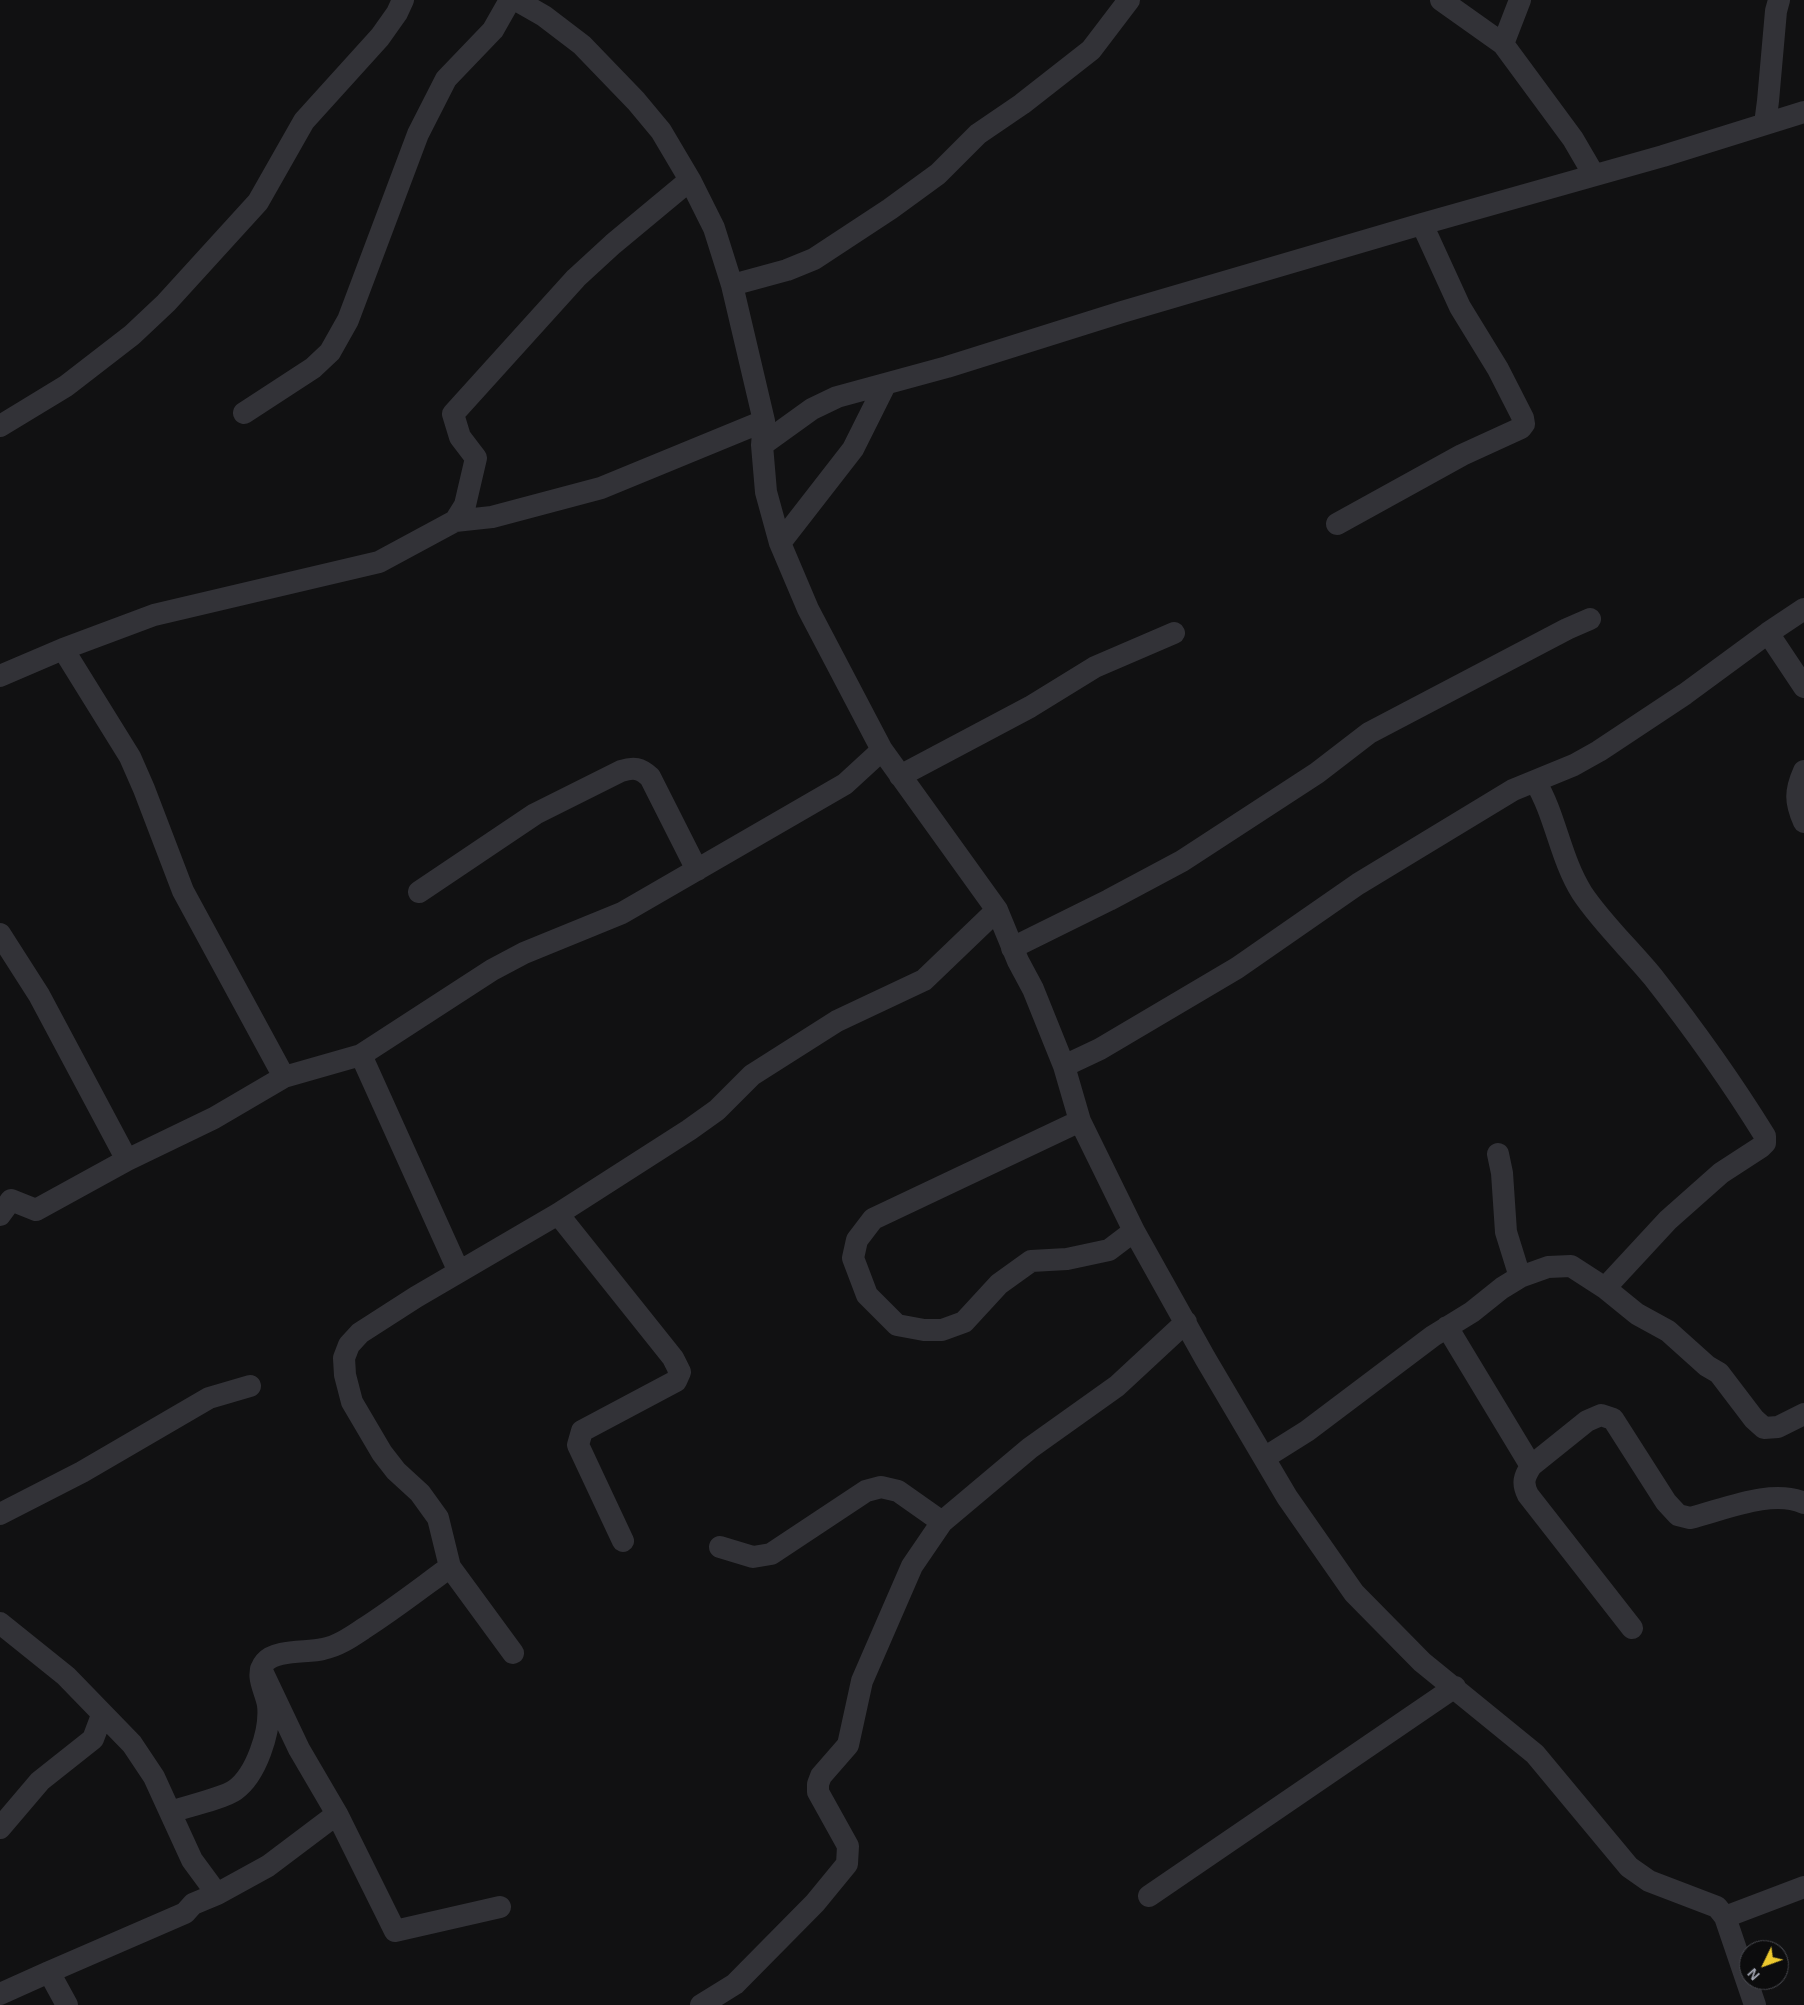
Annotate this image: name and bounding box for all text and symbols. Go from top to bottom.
north arrow [1739,1940,1789,1990]
text: N [1744,1965,1763,1983]

